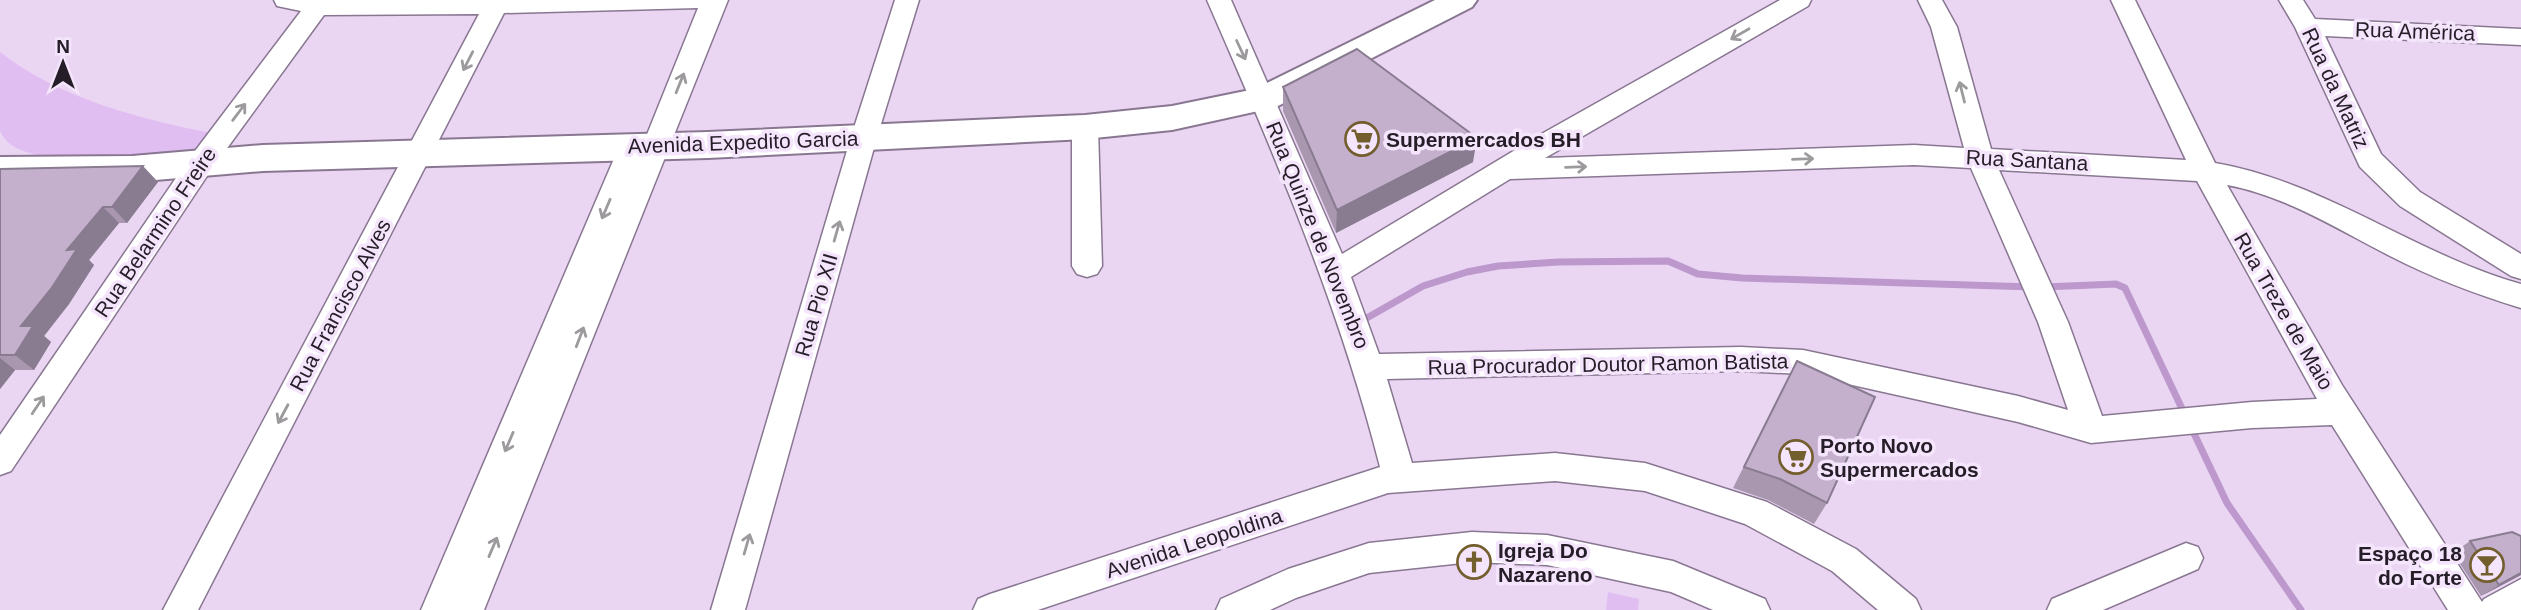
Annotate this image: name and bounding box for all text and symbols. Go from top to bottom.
street label: Rua América [2355,17,2476,45]
street label: Rua da Matriz [2298,24,2374,152]
north arrow [28,28,98,98]
one-way arrow [1730,28,1751,41]
text: N [56,36,70,57]
one-way arrow [1235,38,1248,60]
one-way arrow [461,50,474,71]
one-way arrow [675,72,688,94]
one-way arrow [1955,82,1968,104]
one-way arrow [232,103,247,121]
street label: Rua Quinze de Novembro [1262,118,1374,352]
supermarket icon: Supermercados BH [1343,120,1381,158]
street label: Avenida Expedito Garcia [627,126,859,158]
place label: Supermercados BH [1386,128,1581,151]
street label: Rua Belarmino Freire [90,143,220,321]
street label: Rua Santana [1965,145,2089,175]
one-way arrow [1792,152,1815,165]
one-way arrow [1564,160,1587,174]
one-way arrow [599,198,612,220]
street label: Rua Francisco Alves [285,215,395,395]
one-way arrow [831,221,844,243]
street label: Rua Treze de Maio [2230,228,2338,394]
street label: Rua Pio XII [790,251,842,359]
one-way arrow [574,326,587,348]
street label: Rua Procurador Doutor Ramon Batista [1427,349,1789,379]
one-way arrow [31,395,45,415]
one-way arrow [276,403,289,424]
one-way arrow [502,431,515,452]
place label: Porto Novo Supermercados [1820,434,1979,481]
supermarket icon: Porto Novo Supermercados [1777,438,1815,476]
street label: Avenida Leopoldina [1103,504,1285,582]
one-way arrow [741,534,754,556]
one-way arrow [487,537,500,558]
place label: Igreja Do Nazareno [1498,539,1593,586]
place label: Espaço 18 do Forte [2358,542,2462,589]
church icon: Igreja Do Nazareno [1455,543,1493,581]
bar icon: Espaço 18 do Forte [2468,546,2506,584]

